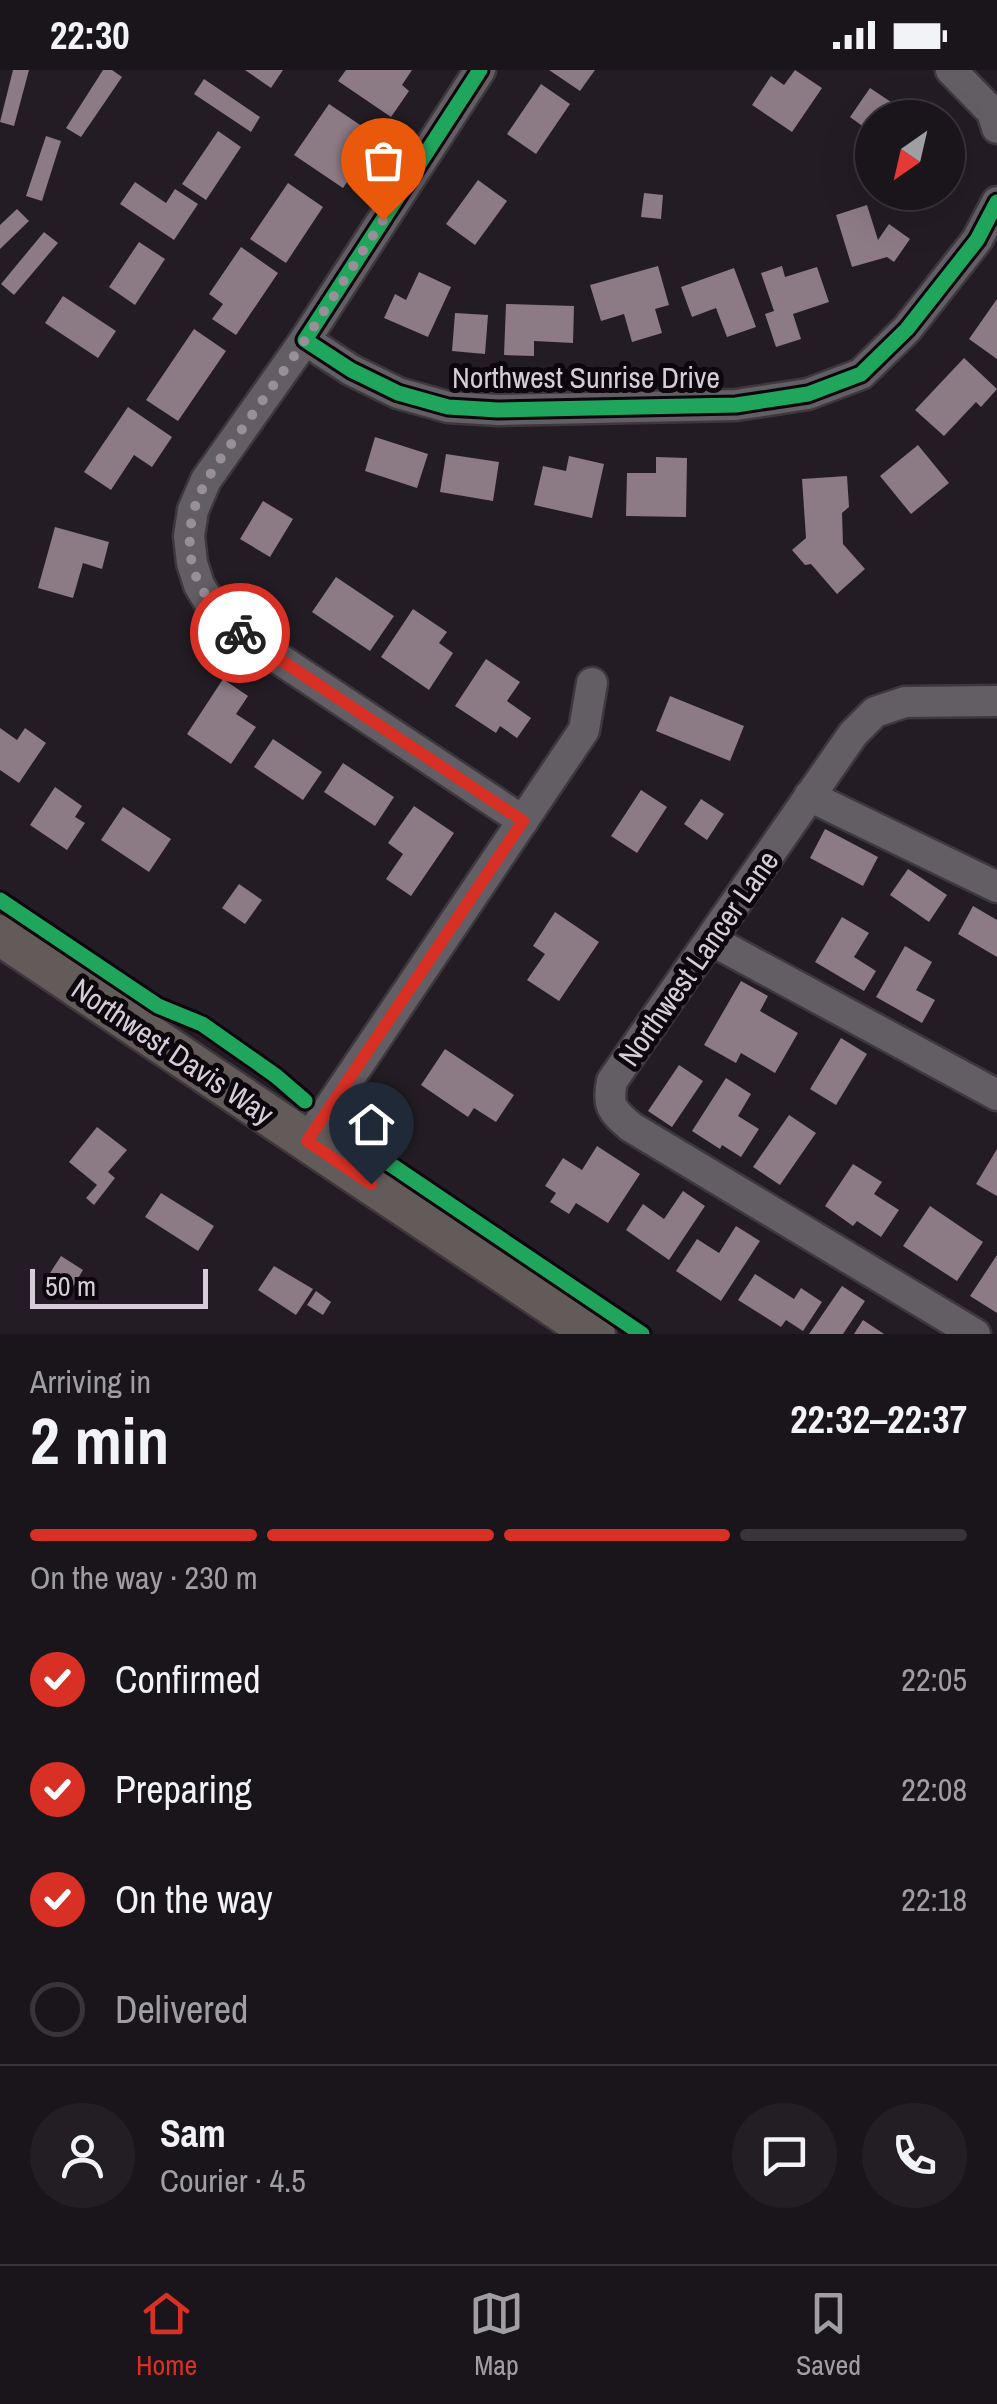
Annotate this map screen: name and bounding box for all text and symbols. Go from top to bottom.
text: 22:30 [50,10,130,61]
north arrow [855,100,965,210]
map controls [855,100,965,210]
pin [341,118,426,221]
icon: bag [356,133,411,188]
street label: Northwest Sunrise Drive [452,357,720,397]
courier [190,583,290,683]
icon: bike [213,606,268,661]
street label: Northwest Lancer Lane [609,842,787,1074]
street label: Northwest Davis Way [64,969,282,1134]
pin [329,1082,414,1185]
icon: home [344,1097,399,1152]
scale bar [30,1264,208,1308]
text: 50 m [45,1267,96,1305]
text: Arriving in [30,1360,151,1403]
text: 22:32–22:37 [790,1394,967,1445]
text: 2 min [30,1397,169,1484]
text: On the way · 230 m [30,1556,258,1599]
icon: check [30,1652,85,1707]
text: Confirmed [115,1654,260,1705]
text: 22:05 [901,1658,967,1701]
icon: check [30,1762,85,1817]
text: Preparing [115,1764,252,1815]
text: 22:08 [901,1768,967,1811]
icon: check [30,1872,85,1927]
text: On the way [115,1874,273,1925]
text: 22:18 [901,1878,967,1921]
text: Delivered [115,1984,248,2035]
button: person [30,2103,135,2208]
button: chat [732,2103,837,2208]
button: phone [862,2103,967,2208]
text: Sam [160,2108,226,2159]
text: Courier · 4.5 [160,2159,306,2202]
tab: Home [136,2286,197,2384]
tab: Map [469,2286,524,2384]
tab: Saved [796,2286,861,2384]

